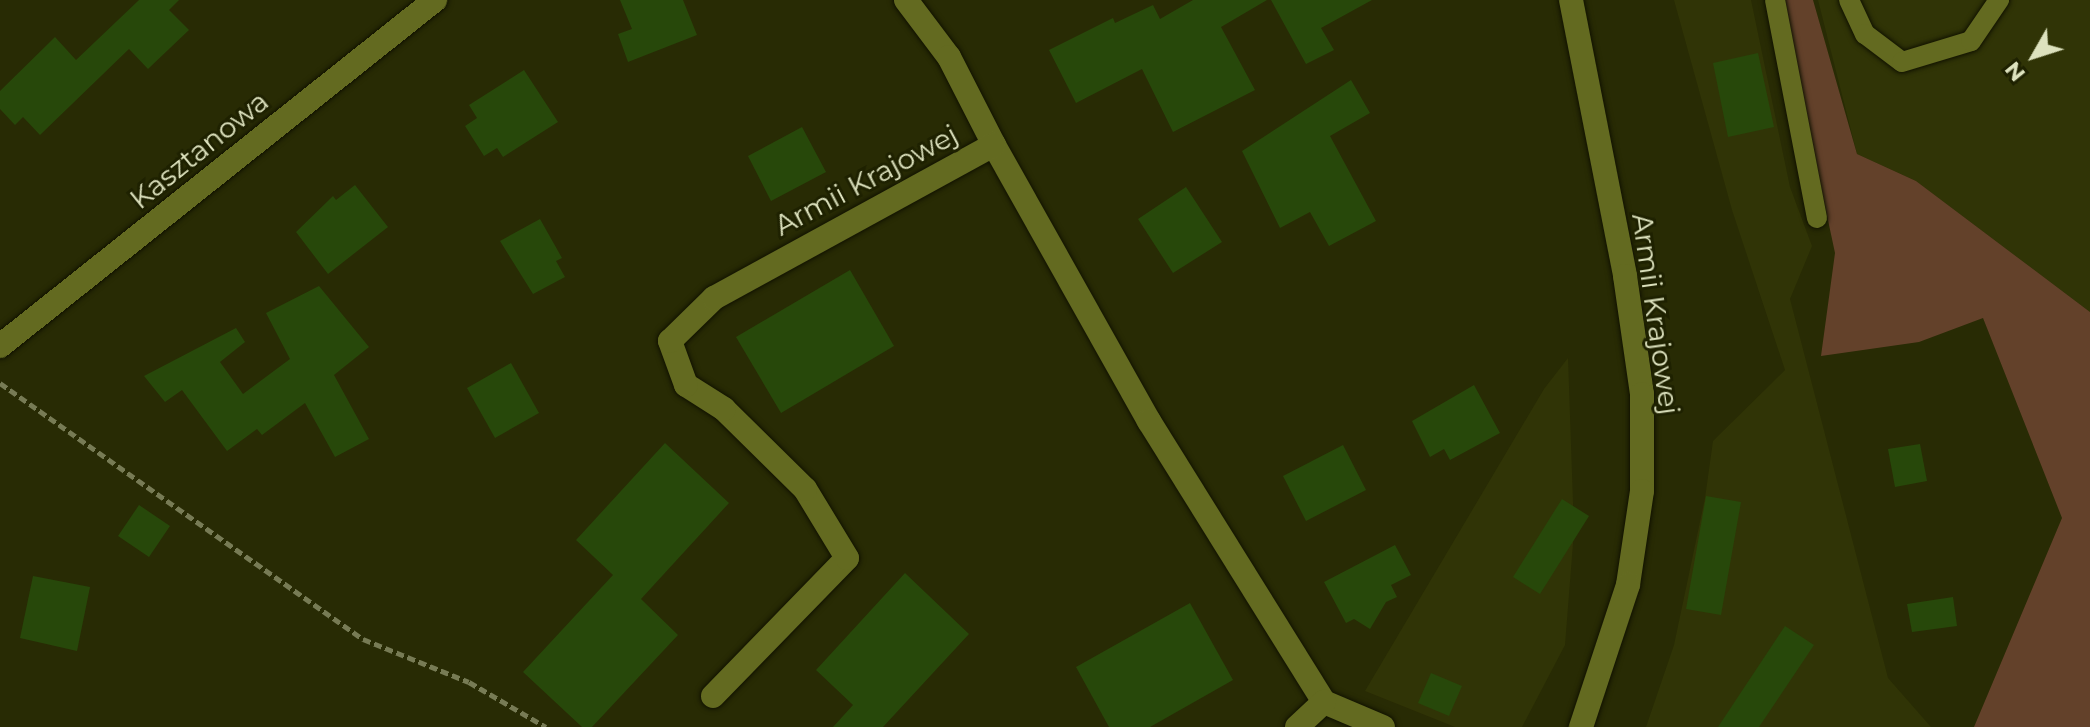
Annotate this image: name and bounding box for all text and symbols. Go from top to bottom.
north arrow [1994,16,2074,96]
text: N [1999,56,2031,87]
street label: Kasztanowa [123,84,275,216]
street label: Armii Krajowej [769,118,963,242]
street label: Armii Krajowej [1625,211,1687,417]

